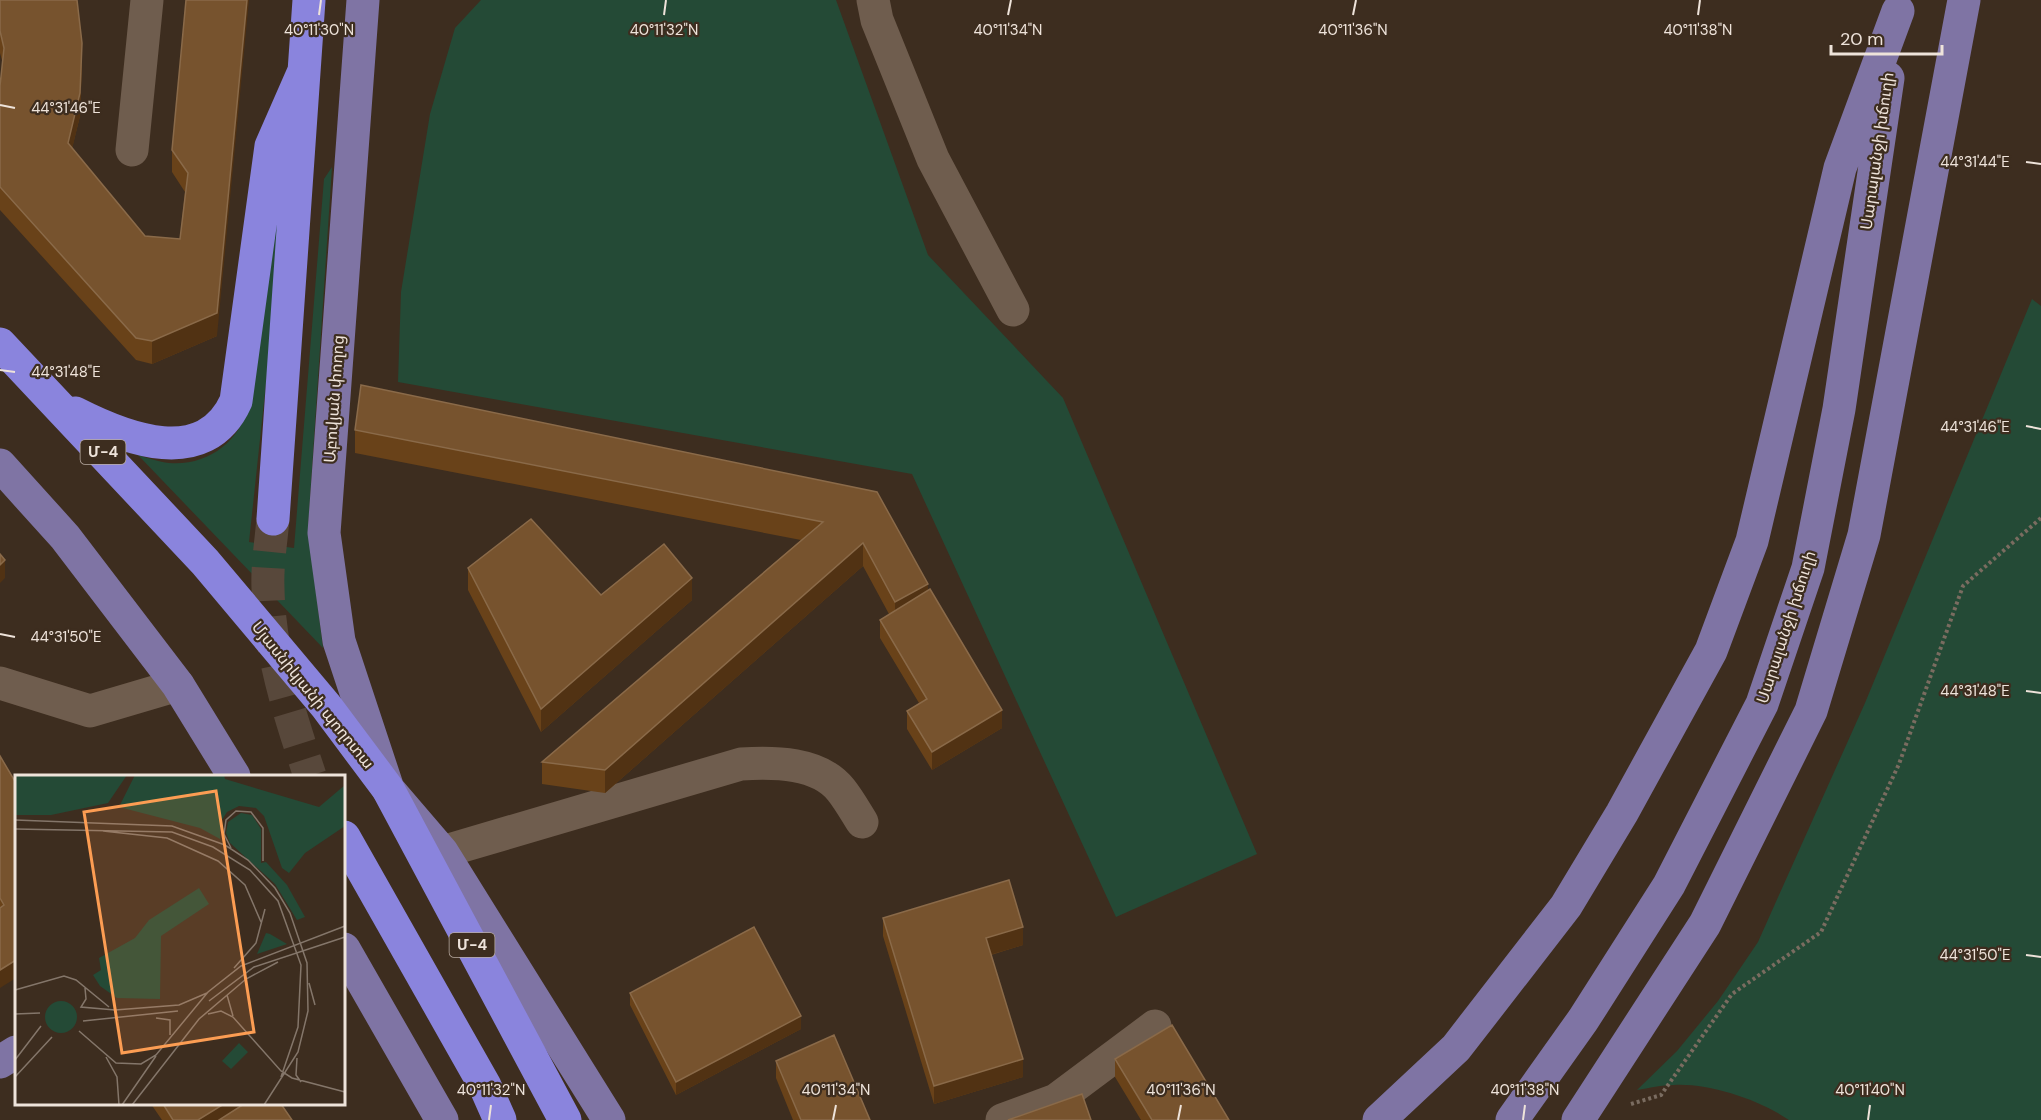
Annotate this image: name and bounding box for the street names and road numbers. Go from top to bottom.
street label: Սարալանջի խճուղի [1856,71,1898,231]
street label: Աբովյան փողոց [319,334,349,464]
road number: Մ-4 [80,440,126,464]
street label: Սարալանջի խճուղի [1751,548,1821,706]
street label: Մյասնիկյանի պողոտա [247,617,379,773]
road number: Մ-4 [450,933,494,957]

